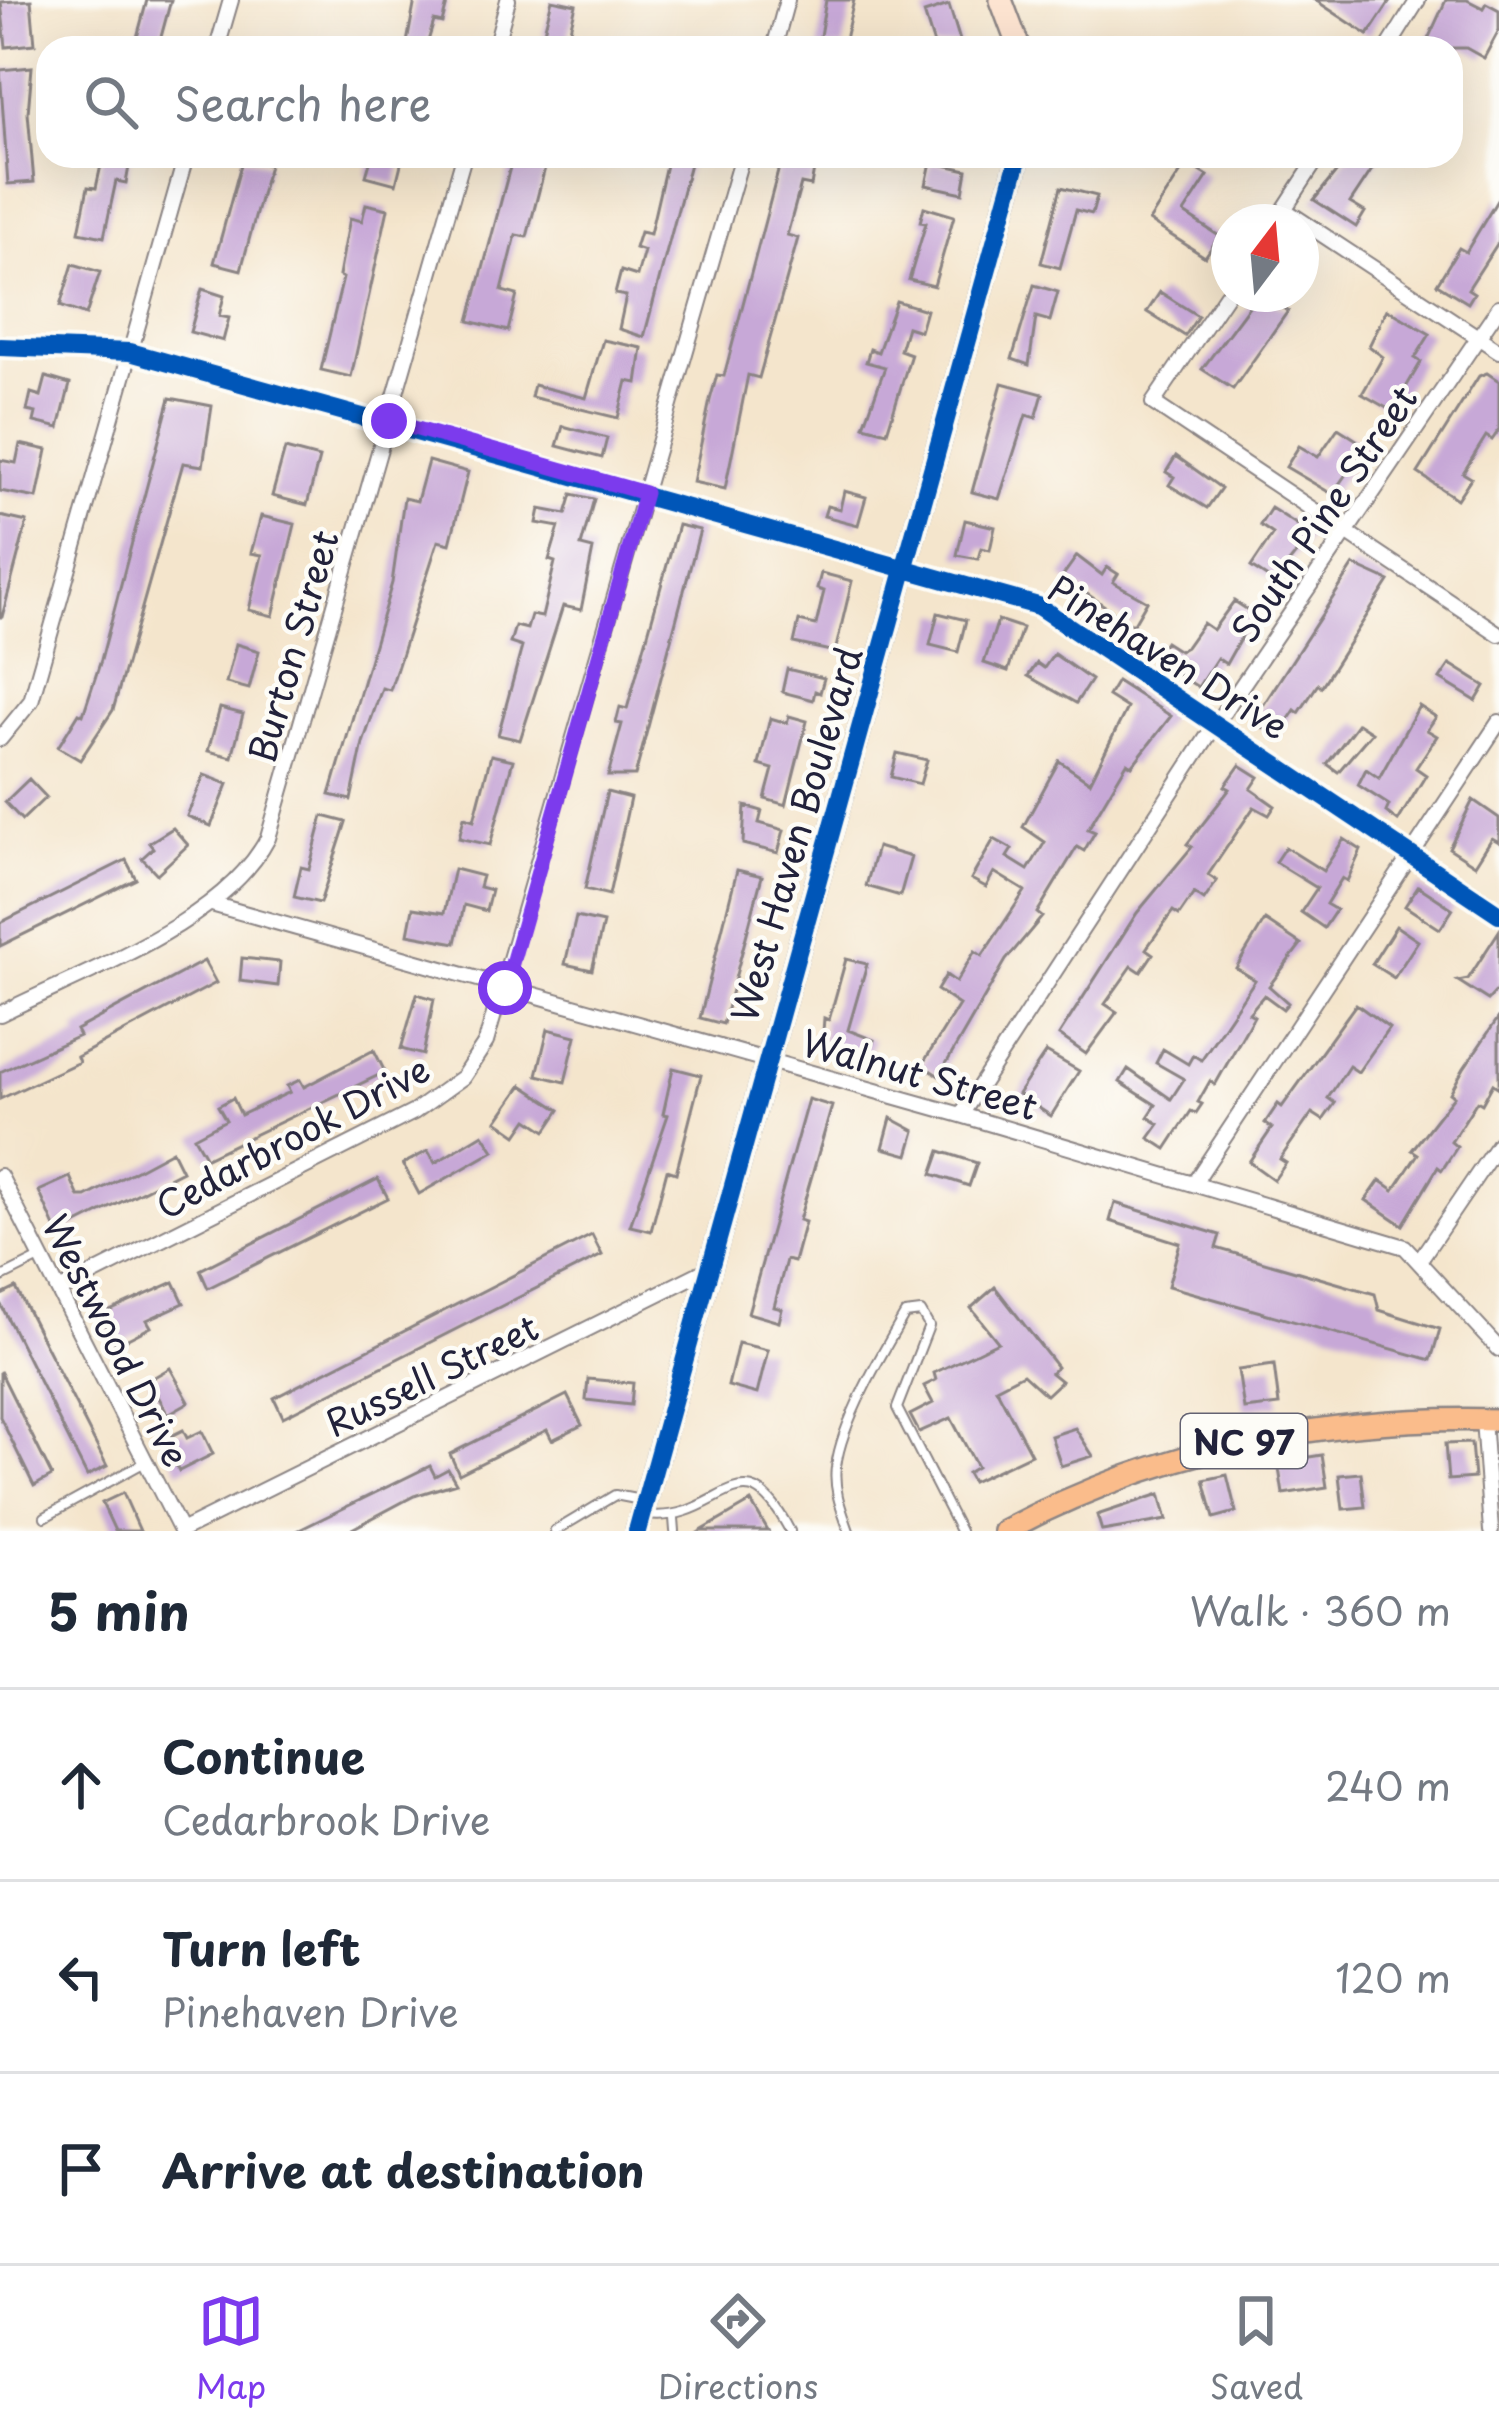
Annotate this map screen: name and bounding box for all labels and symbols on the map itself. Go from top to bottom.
north arrow [1211,204,1319,312]
street label: South Pine Street [1217,374,1429,652]
route end [362,394,416,448]
street label: Burton Street [233,524,351,768]
street label: Pinehaven Drive [1039,561,1299,751]
street label: West Haven Boulevard [716,640,874,1028]
route start [478,961,532,1015]
street label: Walnut Street [796,1014,1044,1132]
street label: Cedarbrook Drive [145,1041,439,1231]
street label: Westwood Drive [30,1204,204,1476]
street label: Russell Street [315,1299,547,1449]
road number: NC 97 [1181,1414,1307,1468]

